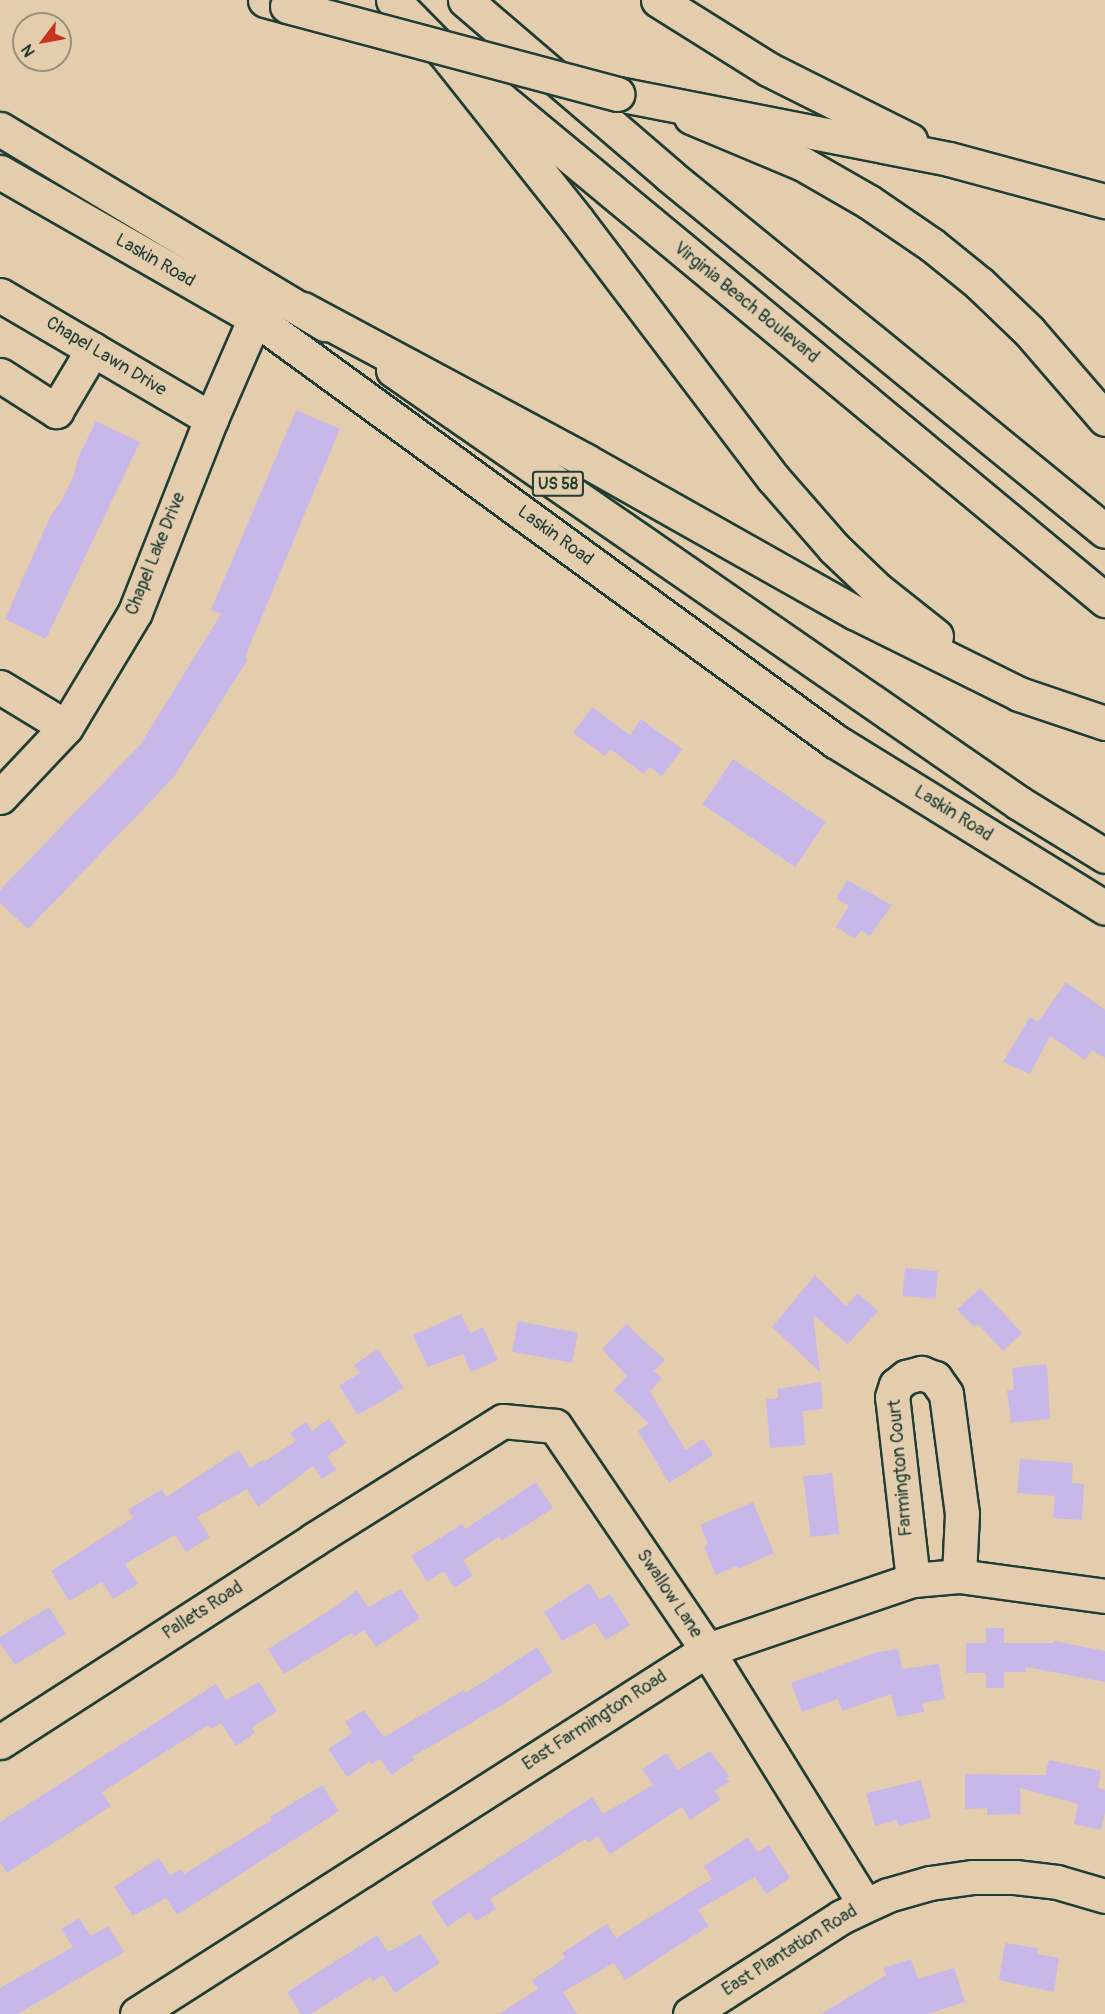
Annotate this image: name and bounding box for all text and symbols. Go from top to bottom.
north arrow [12,12,72,72]
text: N [17,41,40,60]
street label: Laskin Road [111,230,199,292]
street label: Virginia Beach Boulevard [669,238,823,368]
street label: Chapel Lawn Drive [42,313,170,401]
road number: US 58 [531,471,585,497]
street label: Chapel Lake Drive [122,489,190,619]
street label: Laskin Road [513,501,597,571]
street label: Laskin Road [910,781,996,847]
street label: Farmington Court [884,1399,918,1537]
street label: Swallow Lane [631,1546,707,1642]
street label: Pallets Road [159,1577,247,1645]
street label: East Farmington Road [519,1666,671,1776]
street label: East Plantation Road [718,1901,862,2001]

